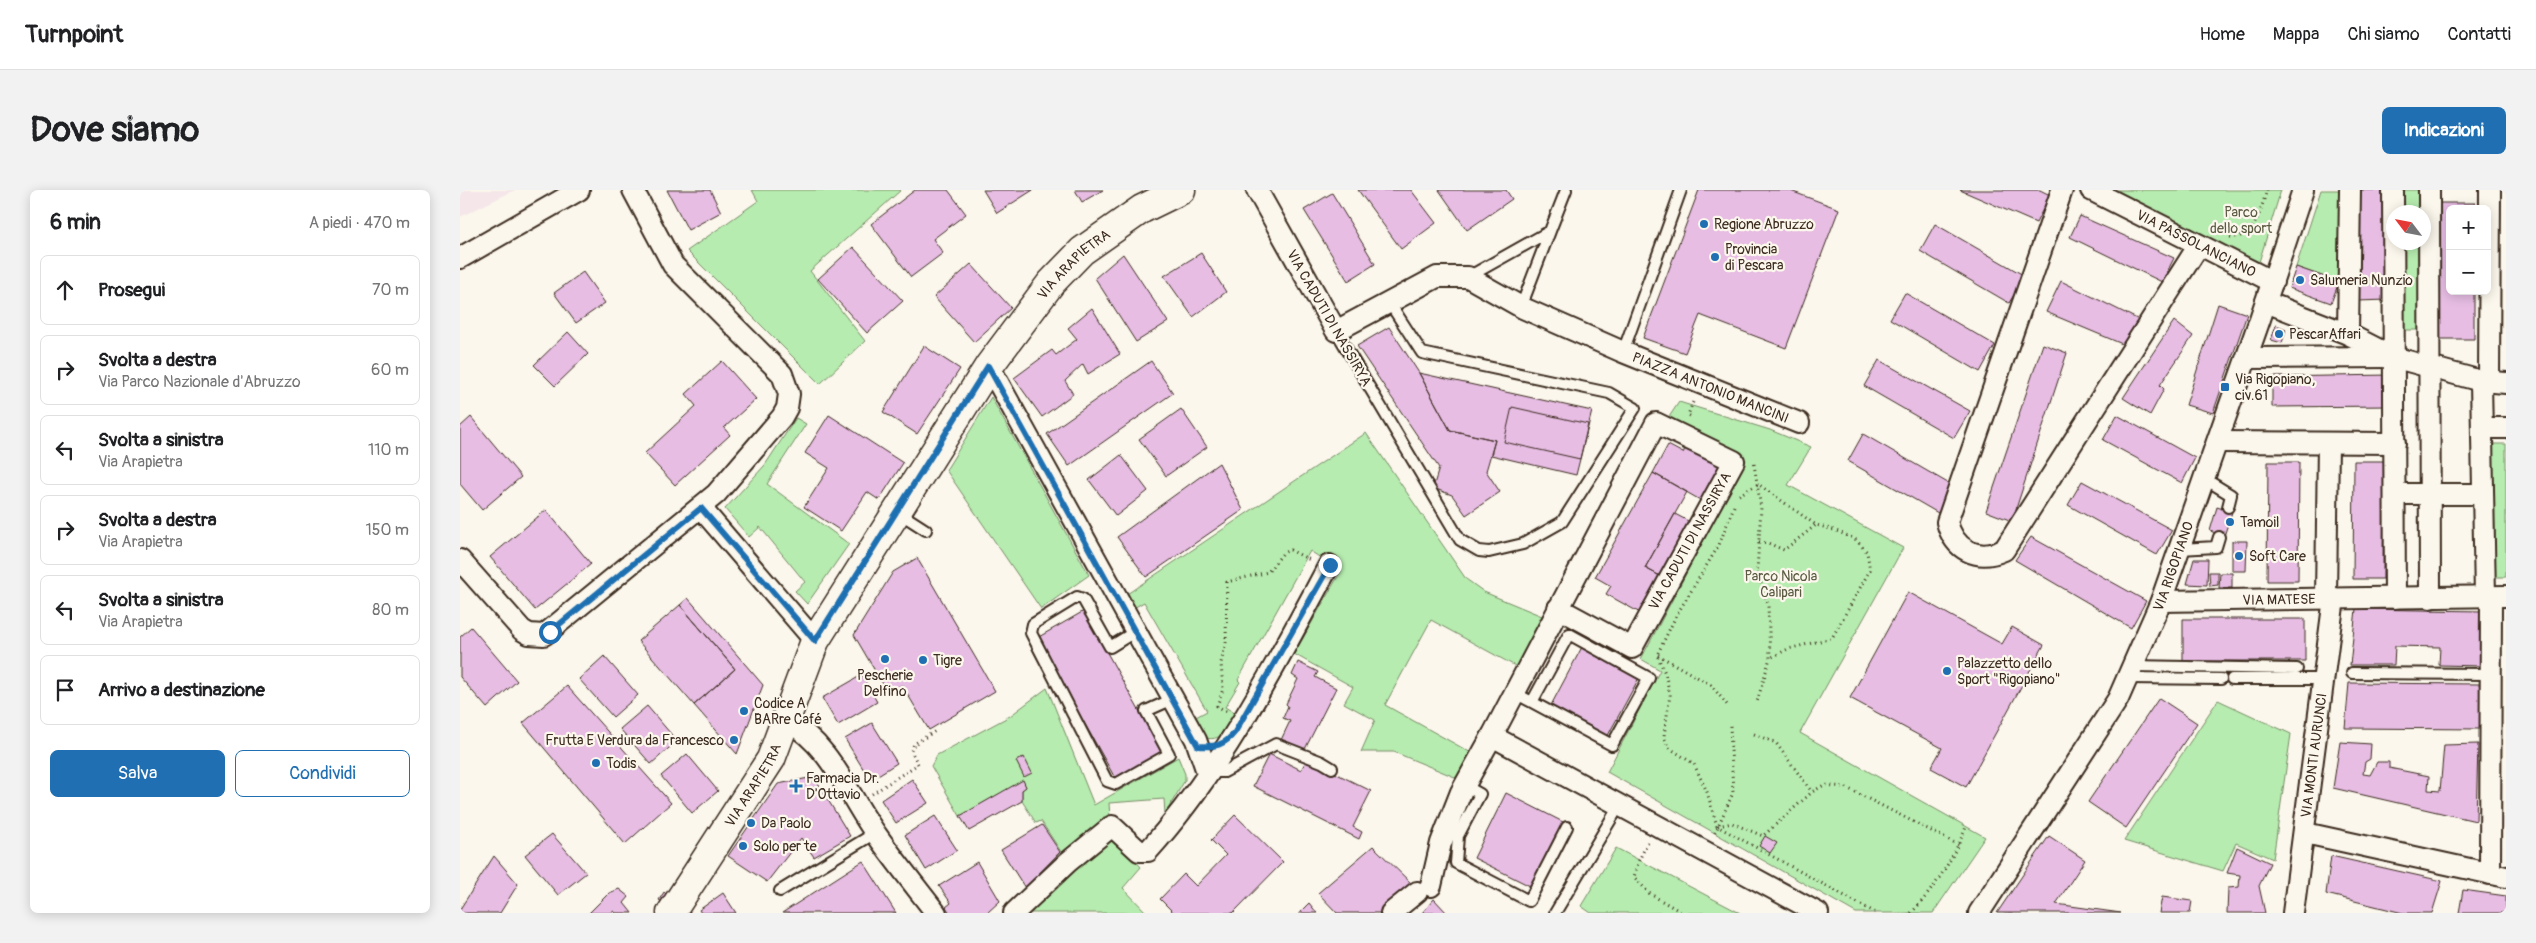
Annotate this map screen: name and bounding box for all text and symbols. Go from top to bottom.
text: Turnpoint [25,20,123,49]
text: Home [2199,23,2245,46]
text: Mappa [2273,23,2319,46]
text: Chi siamo [2347,23,2420,46]
text: Contatti [2448,23,2511,46]
button: Indicazioni [2382,107,2506,154]
text: Dove siamo [30,108,199,152]
park label: Parco dello sport [2210,204,2272,237]
north arrow [2386,205,2431,250]
map controls [2446,205,2491,295]
button: + [2446,205,2491,250]
street label: VIA PASSOLANCIANO [2134,206,2259,281]
text: 6 min [50,209,101,236]
text: A piedi · 470 m [309,213,410,233]
place label: Regione Abruzzo [1714,216,1814,233]
marker: Regione Abruzzo [1698,218,1710,230]
street label: VIA ARAPIETRA [1033,226,1113,302]
place label: Provincia di Pescara [1725,241,1783,274]
street label: VIA CADUTI DI NASSIRYA [1283,247,1375,389]
button: − [2446,250,2491,295]
marker: Provincia di Pescara [1709,251,1721,263]
place label: Salumeria Nunzio [2310,272,2413,289]
marker: Salumeria Nunzio [2294,274,2306,286]
icon: ahead [51,276,79,304]
text: Prosegui [98,278,165,302]
text: 70 m [372,280,409,300]
place label: PescarAffari [2289,326,2361,343]
marker: PescarAffari [2273,328,2285,340]
text: Svolta a destra [98,348,217,372]
street label: PIAZZA ANTONIO MANCINI [1630,348,1791,427]
icon: right [51,356,79,384]
text: 60 m [371,360,409,380]
place label: Via Rigopiano, civ.61 [2235,371,2315,404]
text: Via Parco Nazionale d'Abruzzo [98,372,301,392]
marker: Via Rigopiano, civ.61 [2219,381,2231,393]
text: Svolta a sinistra [98,428,224,452]
icon: left [51,436,79,464]
text: 110 m [368,440,409,460]
text: Via Arapietra [98,452,183,472]
street label: VIA CADUTI DI NASSIRYA [1645,469,1735,613]
text: Svolta a destra [98,508,217,532]
place label: Tamoil [2240,514,2279,531]
icon: right [51,516,79,544]
marker: Tamoil [2224,516,2236,528]
street label: VIA RIGOPIANO [2149,519,2197,614]
text: 150 m [365,520,409,540]
text: Via Arapietra [98,532,183,552]
place label: Soft Care [2249,548,2306,565]
marker: Soft Care [2233,550,2245,562]
route end [1319,554,1342,577]
park label: Parco Nicola Calipari [1745,568,1817,601]
text: Svolta a sinistra [98,588,224,612]
street label: VIA MATESE [2242,590,2316,608]
icon: left [51,596,79,624]
text: 80 m [372,600,409,620]
text: Via Arapietra [98,612,183,632]
route start [539,621,562,644]
place label: Tigre [933,652,962,669]
marker: Pescherie Delfino [879,653,891,665]
marker: Tigre [917,654,929,666]
place label: Palazzetto dello Sport "Rigopiano" [1957,655,2061,688]
marker: Palazzetto dello Sport "Rigopiano" [1941,665,1953,677]
place label: Pescherie Delfino [857,667,913,700]
icon: arrive [51,676,79,704]
text: Arrivo a destinazione [98,678,265,702]
street label: VIA MONTI AURUNCI [2297,692,2330,819]
place label: Codice A BARre Café [754,695,822,728]
marker: Codice A BARre Café [738,705,750,717]
place label: Frutta E Verdura da Francesco [545,732,724,749]
marker: Frutta E Verdura da Francesco [728,734,740,746]
street label: VIA ARAPIETRA [721,741,784,830]
button: Salva [50,750,225,797]
button: Condividi [235,750,410,797]
place label: Todis [606,755,637,772]
marker: Todis [590,757,602,769]
place label: Farmacia Dr. D'Ottavio [806,770,879,803]
marker: Farmacia Dr. D'Ottavio [790,780,802,792]
place label: Da Paolo [761,815,812,832]
marker: Da Paolo [745,817,757,829]
place label: Solo per te [753,838,817,855]
marker: Solo per te [737,840,749,852]

